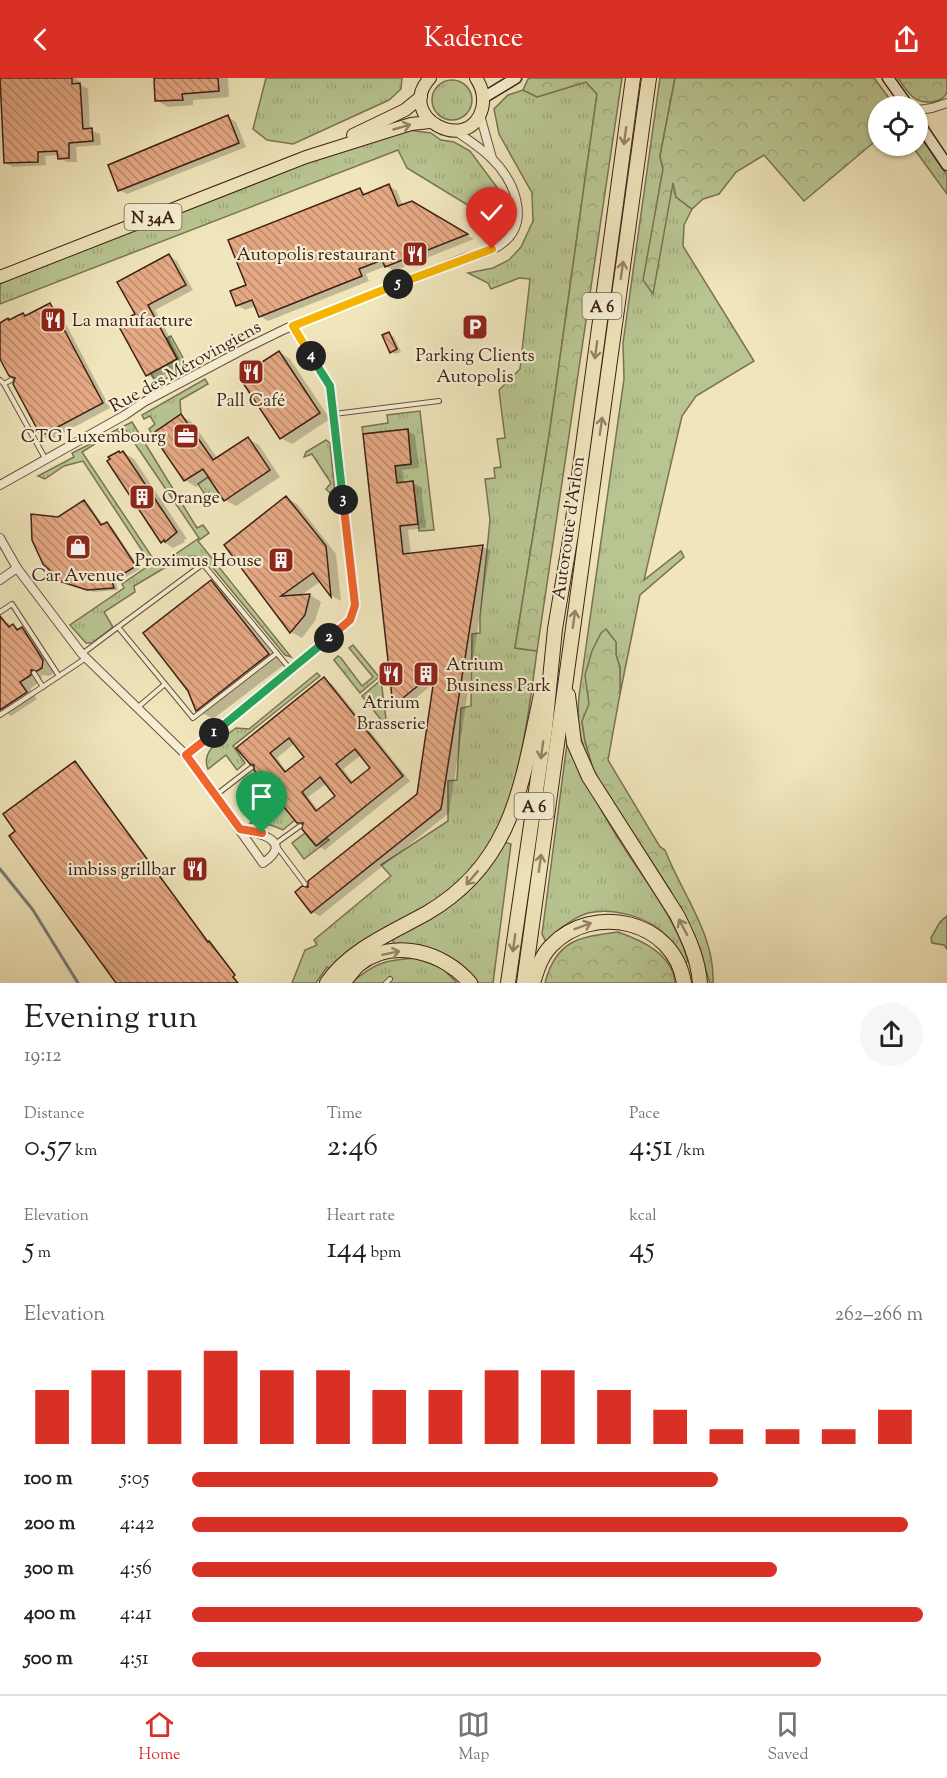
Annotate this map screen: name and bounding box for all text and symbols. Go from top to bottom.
text: Kadence [424,20,523,59]
icon: back [24,23,57,56]
icon: share [890,23,923,56]
map controls [868,96,928,156]
button: locate [868,96,928,156]
one-way arrow [392,121,411,132]
one-way arrow [620,126,631,145]
pin [466,187,517,249]
icon: check [475,196,508,229]
road number: N 34A [124,204,182,230]
restaurant icon: Autopolis restaurant [400,239,430,269]
place label: Autopolis restaurant [237,243,396,269]
one-way arrow [617,261,628,280]
pin: 5 [383,269,413,299]
text: 5 [395,272,401,295]
road number: A 6 [582,293,622,319]
restaurant icon: La manufacture [38,305,68,335]
place label: La manufacture [72,309,193,335]
parking icon: Parking Clients Autopolis [460,312,490,342]
street label: Rue des Mérovingiens [105,315,267,420]
one-way arrow [590,340,601,359]
pin: 4 [296,341,326,371]
text: 4 [307,344,315,367]
place label: Parking Clients Autopolis [415,344,535,391]
restaurant icon: Pall Café [236,357,266,387]
place label: Pall Café [217,389,285,415]
one-way arrow [595,417,606,436]
office icon: CTG Luxembourg [171,421,201,451]
place label: CTG Luxembourg [21,425,166,451]
street label: Autoroute d'Arlon [547,454,593,602]
building icon: Orange [127,482,157,512]
pin: 3 [328,485,358,515]
place label: Orange [162,486,220,512]
text: 3 [340,488,346,511]
shop icon: Car Avenue [63,532,93,562]
building icon: Proximus House [266,545,296,575]
place label: Proximus House [135,549,262,575]
place label: Car Avenue [31,564,125,590]
one-way arrow [568,610,579,630]
pin: 2 [314,623,344,653]
text: 2 [325,626,333,649]
place label: Atrium Business Park [446,653,551,700]
restaurant icon: Atrium Brasserie [376,659,406,689]
building icon: Atrium Business Park [411,659,441,689]
place label: Atrium Brasserie [356,691,426,738]
pin: 1 [199,718,229,748]
text: 1 [211,721,217,744]
one-way arrow [536,739,547,759]
pin [236,771,287,833]
icon: arrive [245,780,278,813]
road number: A 6 [514,793,554,819]
one-way arrow [534,853,545,873]
restaurant icon: imbiss grillbar [180,854,210,884]
place label: imbiss grillbar [68,858,176,884]
one-way arrow [465,870,479,885]
one-way arrow [677,919,688,937]
one-way arrow [573,920,591,931]
one-way arrow [509,932,520,952]
one-way arrow [381,946,400,958]
text: Evening run [24,995,198,1043]
button: share [860,1003,923,1066]
text: 19:12 [24,1042,62,1071]
text: Distance [24,1103,84,1126]
text: Time [327,1103,362,1126]
text: Pace [629,1103,660,1126]
text: 0.57 [24,1126,72,1169]
text: 2:46 [327,1126,378,1169]
text: 4:51 [629,1126,673,1169]
text: km [72,1140,97,1163]
text: /km [673,1140,705,1163]
text: Elevation [24,1205,89,1228]
text: Heart rate [327,1205,395,1228]
text: kcal [629,1205,657,1228]
text: 5 [24,1228,34,1271]
text: 144 [327,1228,367,1271]
text: 45 [629,1228,655,1271]
text: m [34,1242,51,1265]
text: bpm [367,1242,401,1265]
text: Elevation [24,1301,105,1330]
text: 262–266 m [835,1301,923,1330]
text: 100 m [24,1465,73,1494]
text: 5:05 [120,1465,149,1494]
text: 200 m [24,1510,75,1539]
text: 4:42 [120,1510,155,1539]
text: 300 m [24,1555,74,1584]
text: 4:56 [120,1555,152,1584]
text: 400 m [24,1600,76,1629]
text: 4:41 [120,1600,152,1629]
text: 500 m [24,1645,73,1674]
text: 4:51 [120,1645,149,1674]
tab: Home [138,1708,180,1767]
tab: Map [457,1708,490,1767]
tab: Saved [767,1708,808,1767]

